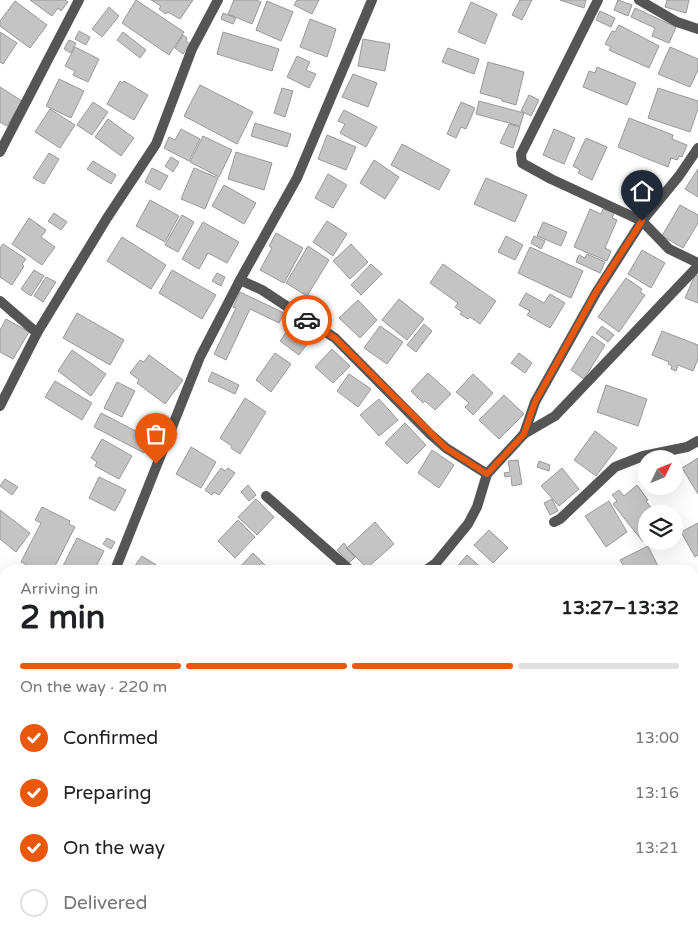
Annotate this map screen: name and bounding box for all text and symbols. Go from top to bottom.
pin [621,170,663,221]
icon: home [628,177,656,205]
courier [282,295,332,345]
icon: car [293,306,321,334]
pin [135,413,177,464]
icon: bag [142,420,170,448]
north arrow [638,450,682,495]
map controls [638,450,683,550]
button: layers [638,505,683,550]
text: Arriving in [20,579,98,599]
text: 13:27–13:32 [561,597,679,619]
text: 2 min [20,599,105,637]
text: On the way · 220 m [20,677,167,697]
icon: check [20,724,48,752]
text: Confirmed [63,727,158,749]
text: 13:00 [635,728,679,748]
icon: check [20,779,48,807]
text: Preparing [63,782,152,804]
text: 13:16 [635,783,679,803]
icon: check [20,834,48,862]
text: On the way [63,837,165,859]
text: 13:21 [635,838,679,858]
text: Delivered [63,892,148,914]

